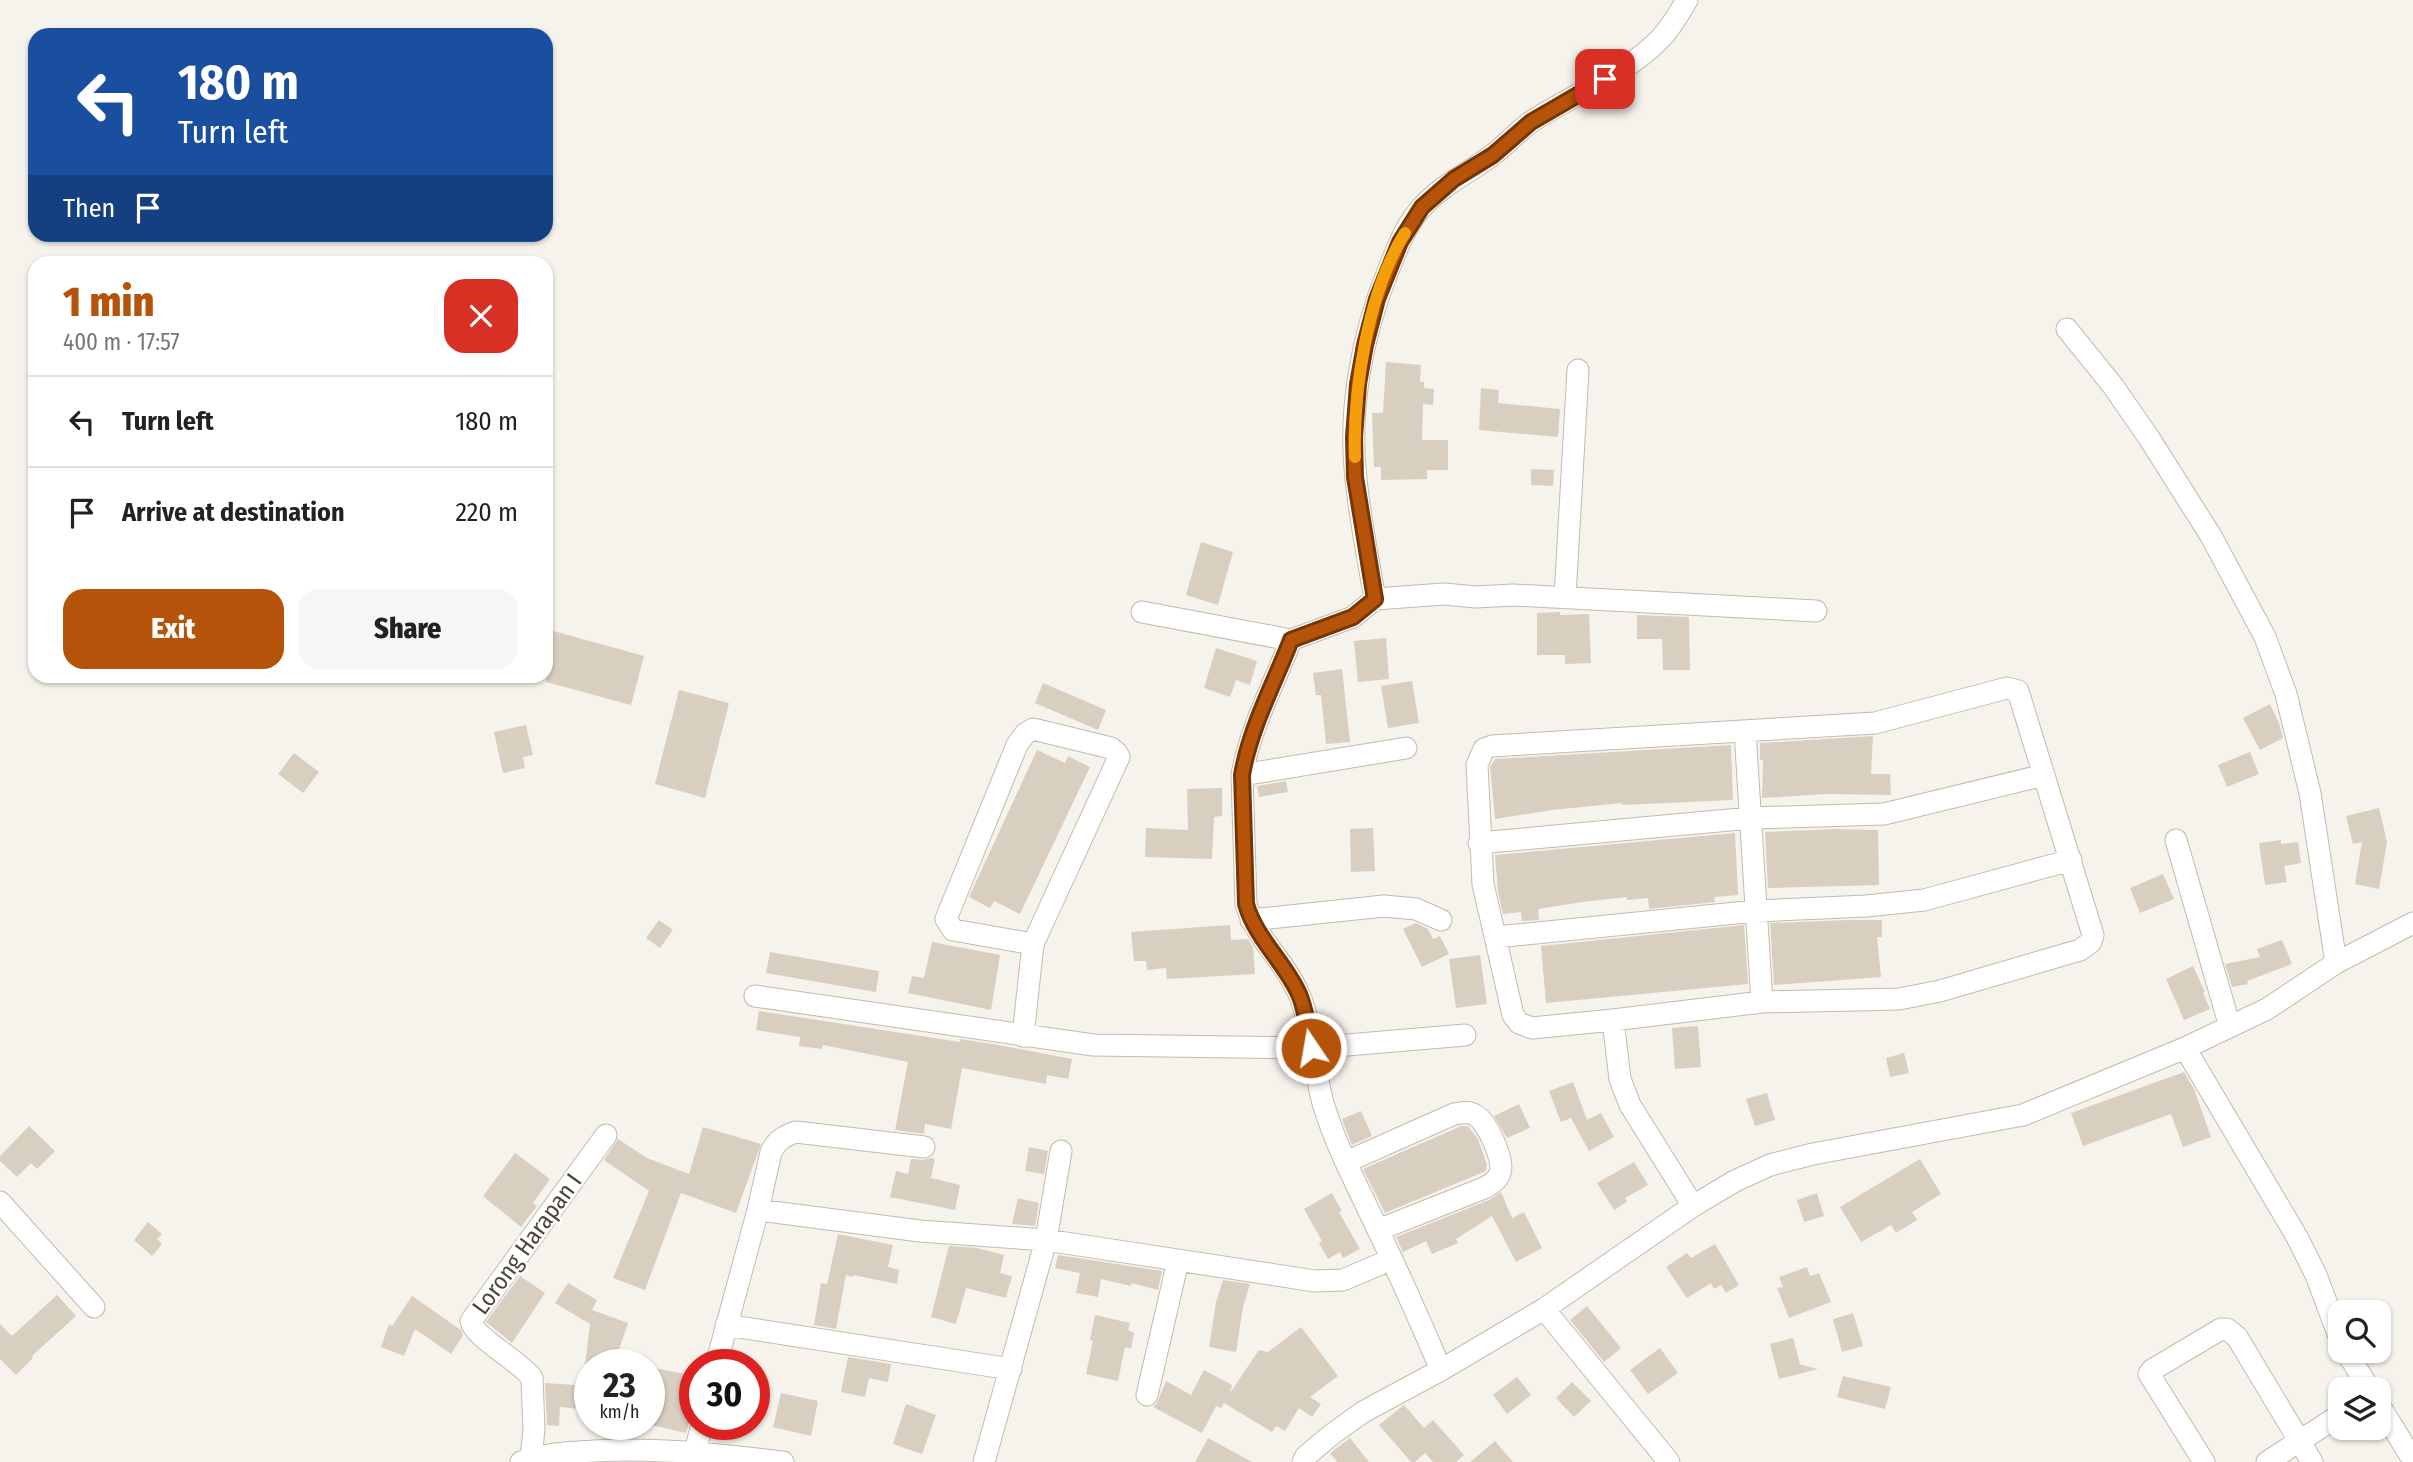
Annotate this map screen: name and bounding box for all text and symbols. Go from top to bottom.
pin [1575,49,1635,109]
text: 180 m [178,53,299,112]
icon: left [63,56,154,147]
icon: arrive [1586,60,1624,98]
text: Turn left [178,113,288,151]
icon: arrive [129,189,167,227]
text: Then [63,193,115,224]
text: 1 min [63,277,154,327]
button: close [444,279,518,353]
text: 400 m · 17:57 [63,328,180,356]
icon: left [63,403,101,441]
text: Turn left [122,406,214,437]
text: 180 m [455,406,518,437]
icon: arrive [63,494,101,532]
text: Arrive at destination [122,497,345,528]
text: 220 m [455,497,518,528]
button: Exit [63,589,284,669]
button: Share [298,589,518,669]
position arrow [1274,1011,1348,1085]
street label: Lorong Harapan I [467,1168,587,1320]
map controls [2328,1300,2391,1440]
button: search [2328,1300,2391,1363]
speed limit sign: 30 [679,1349,770,1440]
text: 23 [603,1364,636,1406]
button: layers [2328,1377,2391,1440]
text: km/h [599,1401,640,1423]

